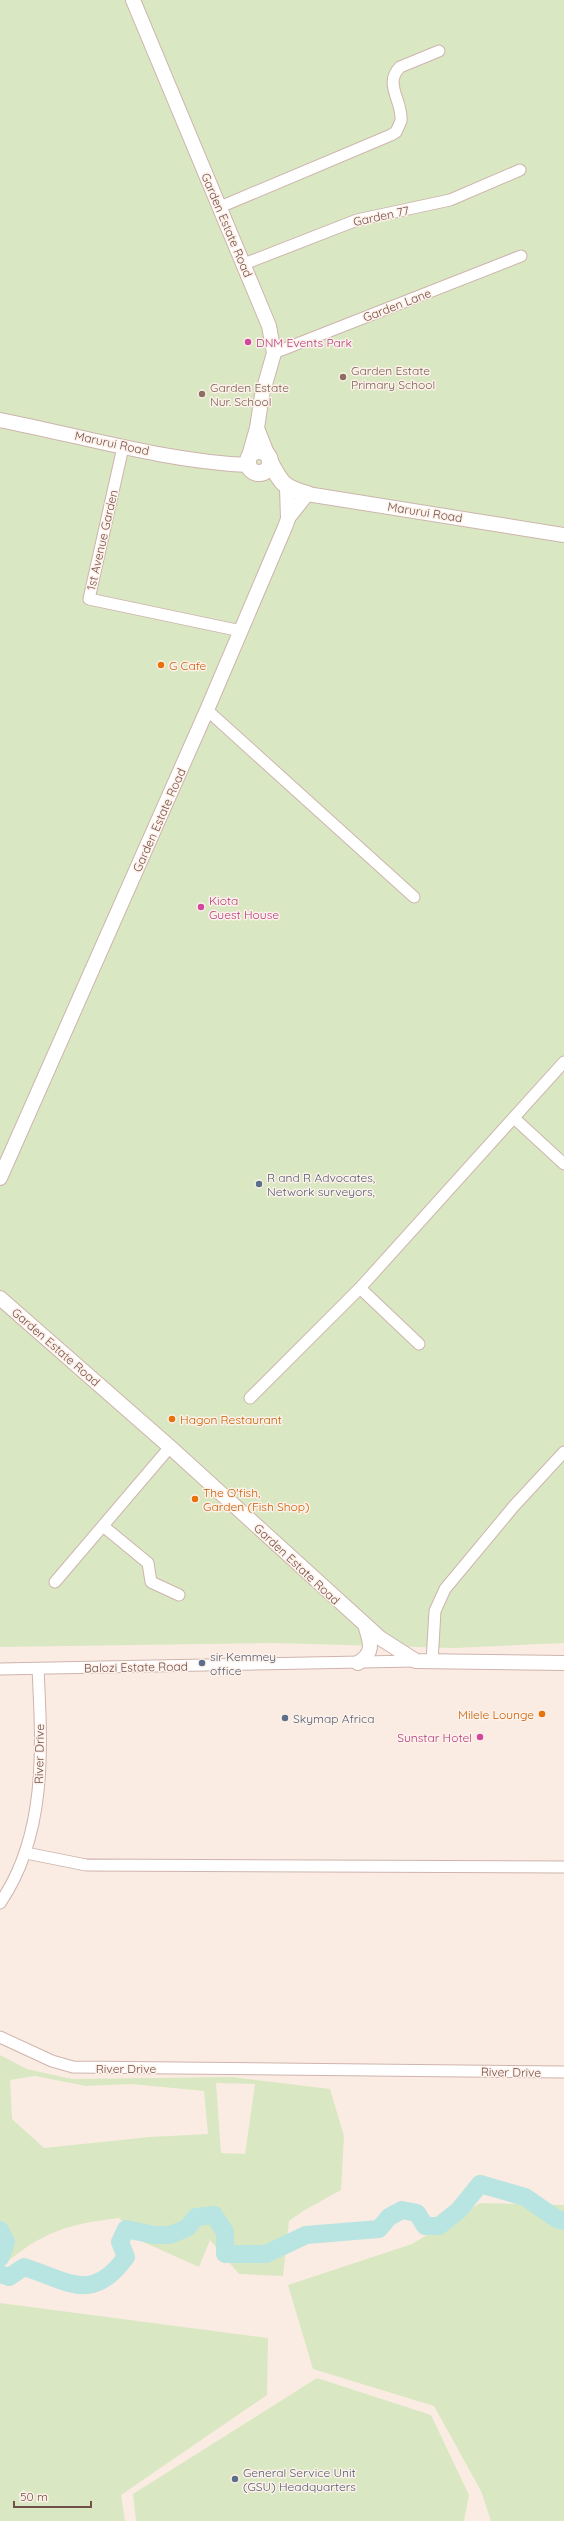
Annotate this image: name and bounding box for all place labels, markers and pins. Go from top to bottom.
place label: DNM Events Park [256,335,352,350]
marker: DNM Events Park [243,337,253,347]
place label: Garden Estate Primary School [351,363,435,392]
marker: Garden Estate Primary School [338,372,348,382]
place label: Garden Estate Nur. School [210,380,289,409]
marker: Garden Estate Nur. School [197,389,207,399]
place label: G Cafe [169,658,207,673]
marker: G Cafe [156,660,166,670]
place label: Kiota Guest House [209,893,279,922]
marker: Kiota Guest House [196,902,206,912]
place label: R and R Advocates, Network surveyors, [267,1170,375,1199]
marker: R and R Advocates, Network surveyors, [254,1179,264,1189]
place label: Hagon Restaurant [180,1412,282,1427]
marker: Hagon Restaurant [167,1414,177,1424]
place label: The O'fish, Garden (Fish Shop) [203,1485,310,1514]
marker: The O'fish, Garden (Fish Shop) [190,1494,200,1504]
place label: sir Kemmey office [210,1649,276,1678]
marker: sir Kemmey office [197,1658,207,1668]
place label: Milele Lounge [458,1707,534,1722]
marker: Milele Lounge [537,1709,547,1719]
place label: Skymap Africa [293,1711,375,1726]
marker: Skymap Africa [280,1713,290,1723]
place label: Sunstar Hotel [397,1730,472,1745]
marker: Sunstar Hotel [475,1732,485,1742]
place label: General Service Unit (GSU) Headquarters [243,2465,356,2494]
marker: General Service Unit (GSU) Headquarters [230,2474,240,2484]

